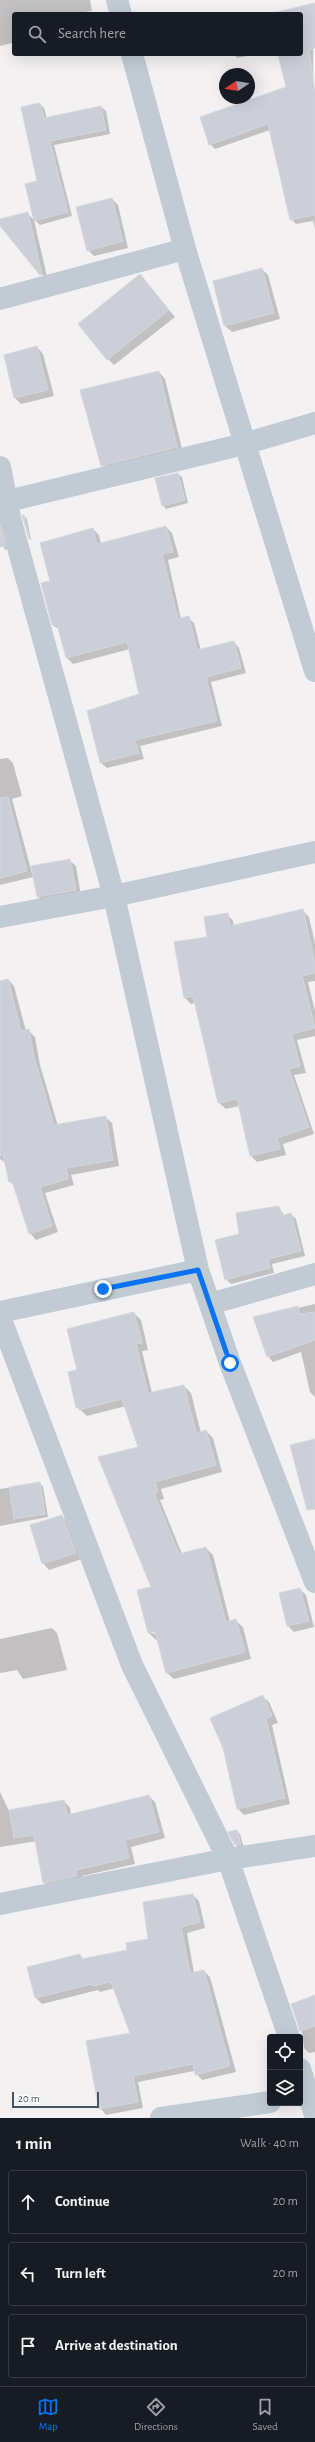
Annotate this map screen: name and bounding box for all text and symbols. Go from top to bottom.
search box [12,12,303,56]
icon: search [26,23,48,45]
text: Search here [58,26,126,41]
north arrow [219,68,255,104]
route end [94,1280,112,1298]
route start [221,1354,239,1372]
map controls [267,2034,303,2106]
button: locate [267,2034,303,2070]
button: layers [267,2070,303,2106]
scale bar [12,2090,99,2109]
text: 20 m [18,2093,39,2104]
text: 1 min [16,2135,52,2152]
text: Walk · 40 m [240,2137,299,2150]
icon: ahead [17,2191,39,2213]
text: Continue [55,2194,110,2209]
text: 20 m [273,2195,298,2208]
icon: left [17,2263,39,2285]
text: Turn left [55,2266,106,2281]
text: 20 m [273,2267,298,2280]
icon: arrive [17,2335,39,2357]
text: Arrive at destination [55,2338,178,2353]
tab: Map [37,2396,59,2433]
tab: Directions [134,2396,178,2433]
tab: Saved [252,2396,278,2433]

